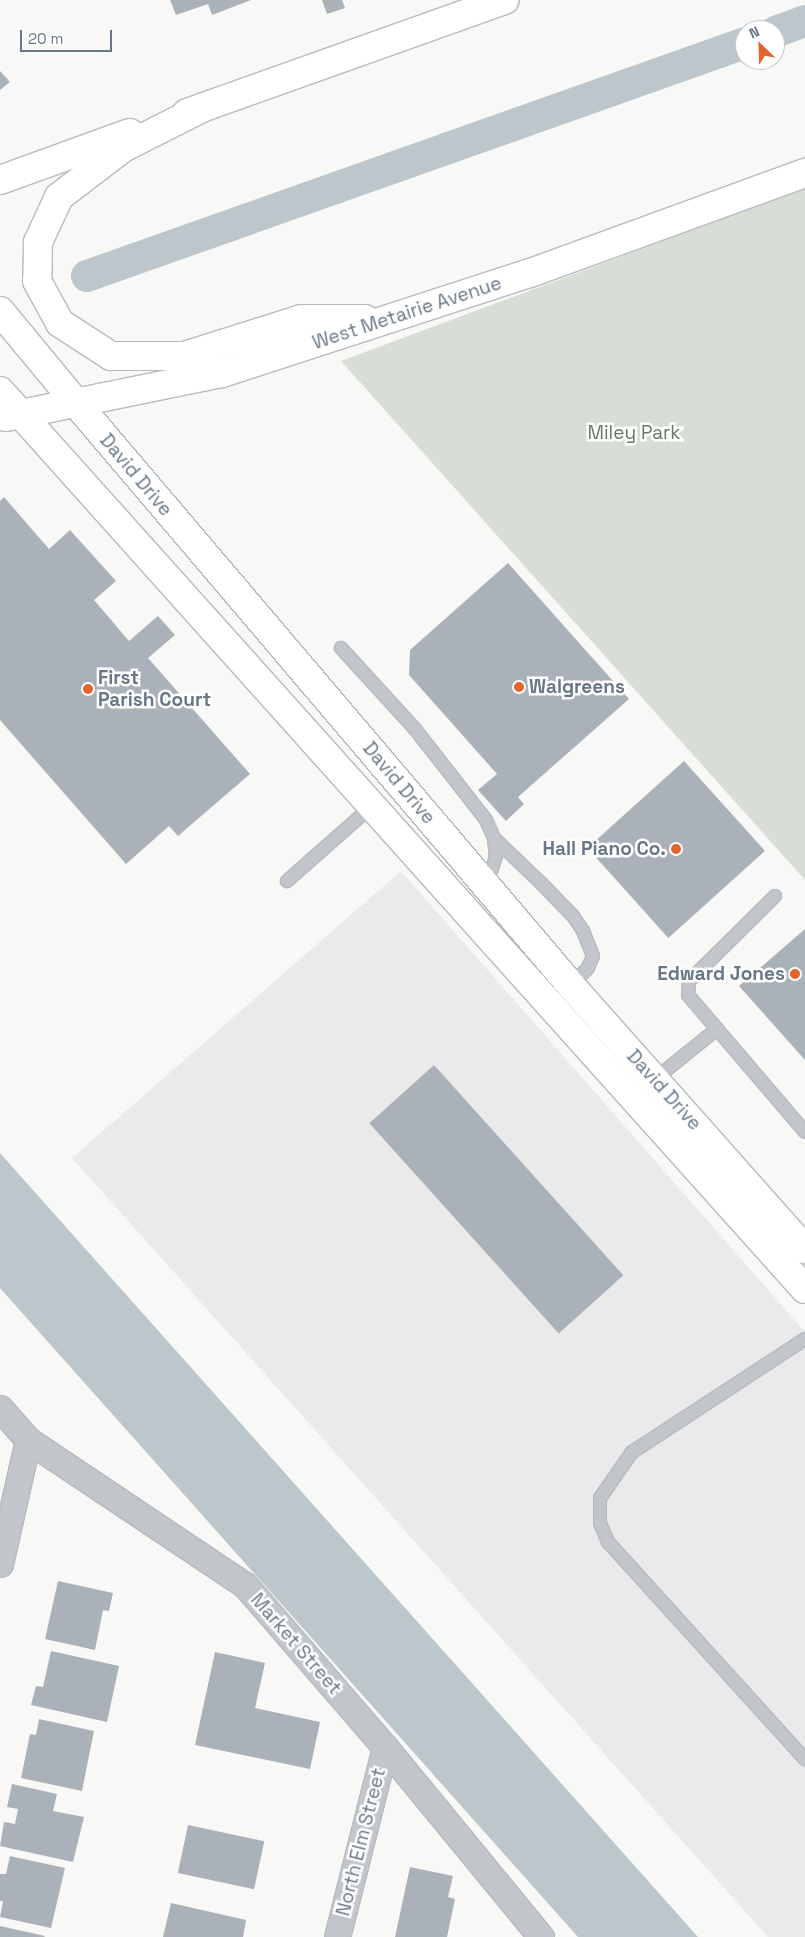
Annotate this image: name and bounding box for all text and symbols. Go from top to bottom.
scale bar [22,20,115,52]
north arrow [735,20,785,70]
text: N [746,22,762,42]
text: 20 m [28,29,63,48]
street label: West Metairie Avenue [309,272,505,354]
park label: Miley Park [587,422,681,444]
street label: David Drive [95,429,177,521]
place label: First Parish Court [98,667,211,711]
place label: Walgreens [529,676,625,698]
marker: Walgreens [513,681,525,693]
marker: First Parish Court [82,683,94,695]
street label: David Drive [358,737,440,829]
place label: Hall Piano Co. [543,838,666,860]
marker: Hall Piano Co. [670,843,682,855]
place label: Edward Jones [657,963,785,985]
marker: Edward Jones [789,968,801,980]
street label: David Drive [622,1045,706,1135]
street label: Market Street [246,1589,346,1699]
street label: North Elm Street [332,1766,390,1918]

